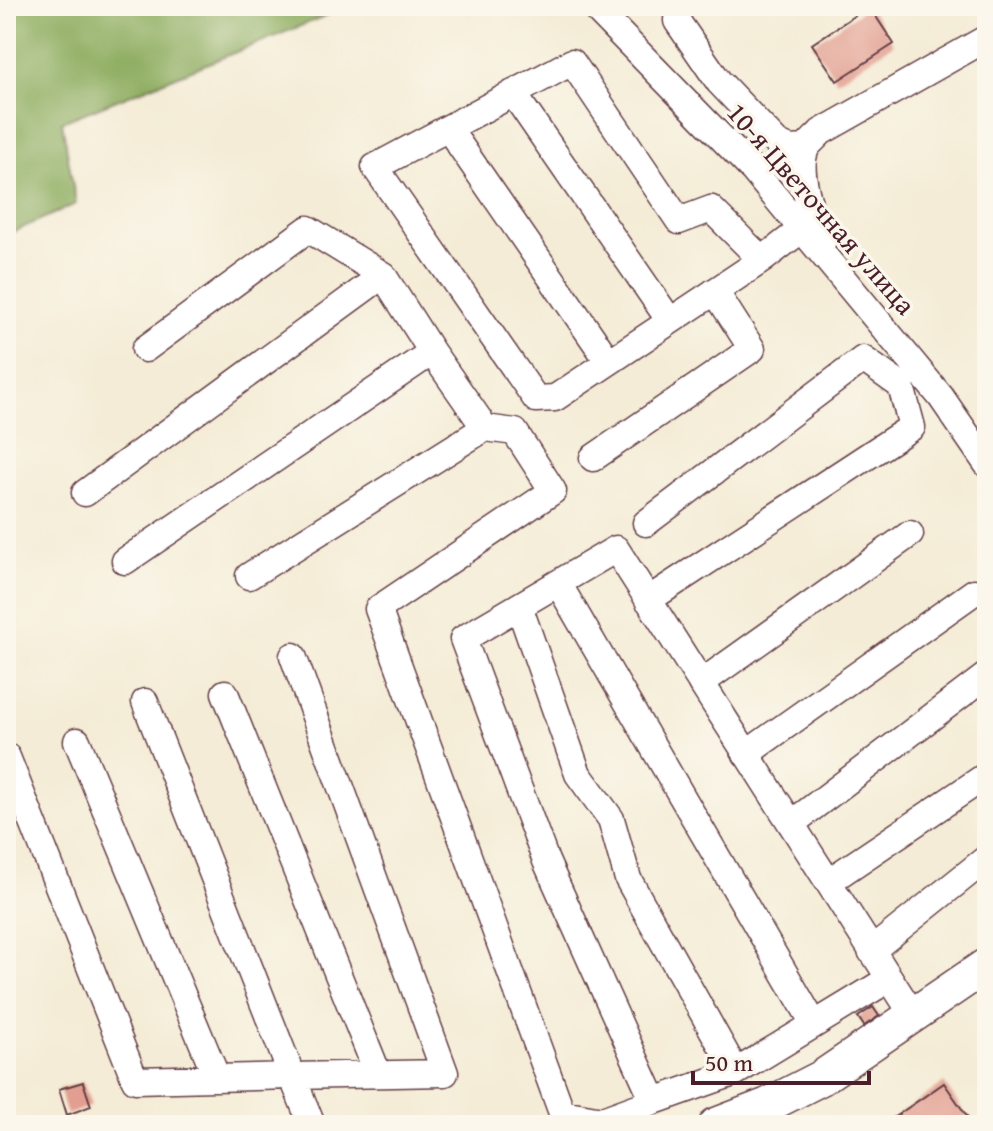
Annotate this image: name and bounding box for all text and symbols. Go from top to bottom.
street label: 10-я Цветочная улица [718,93,926,324]
scale bar [693,1035,869,1085]
text: 50 m [705,1045,753,1080]

